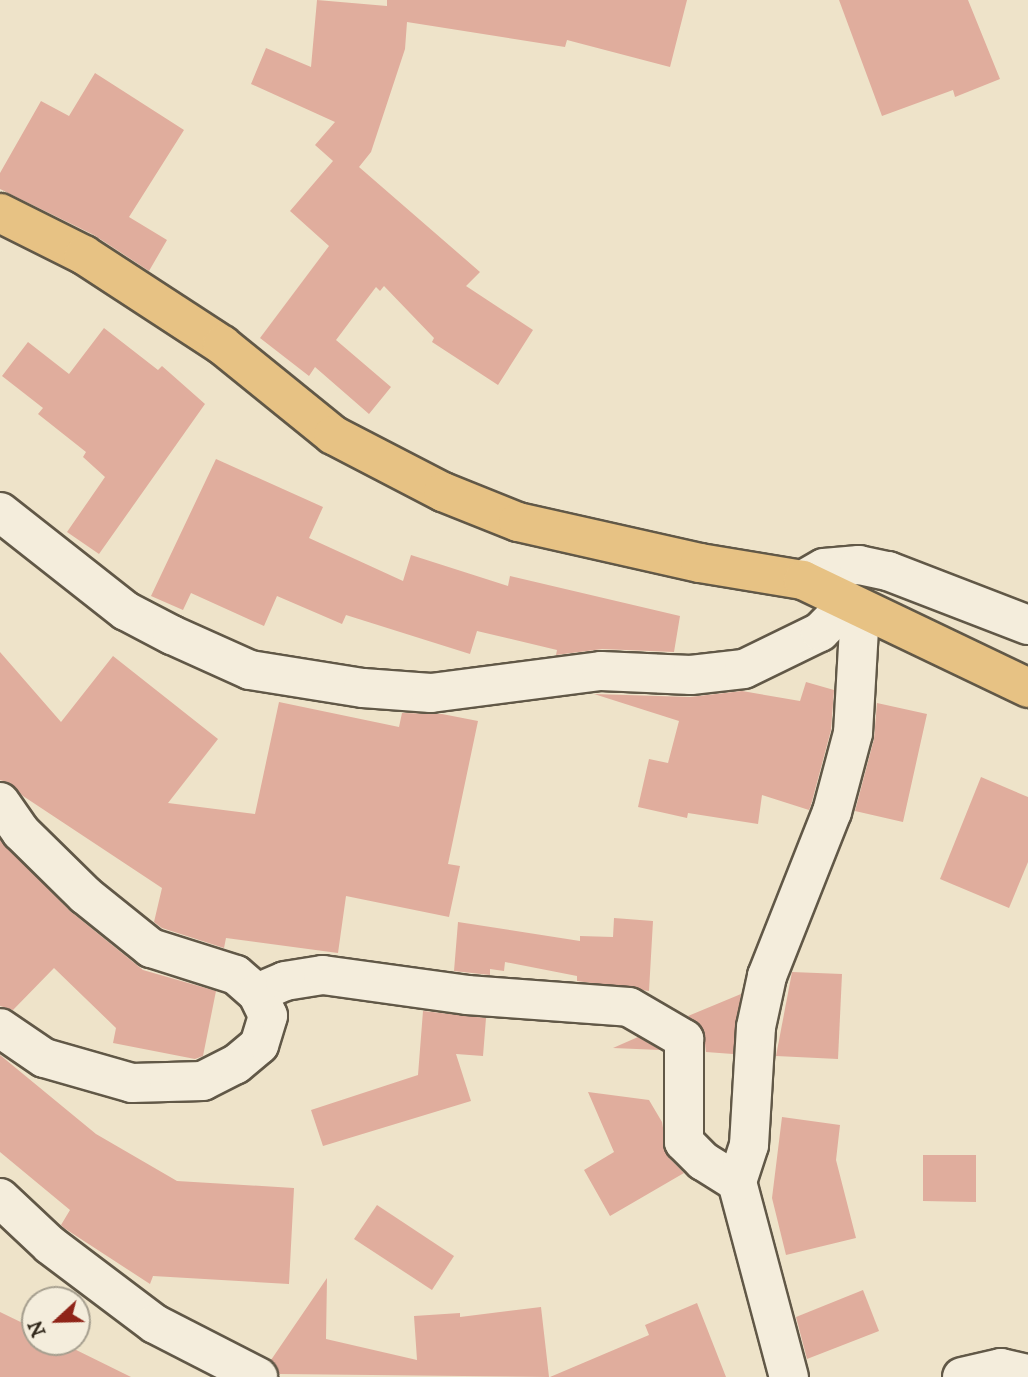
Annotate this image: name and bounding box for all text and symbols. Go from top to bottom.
north arrow [21,1286,91,1356]
text: N [24,1317,52,1340]

